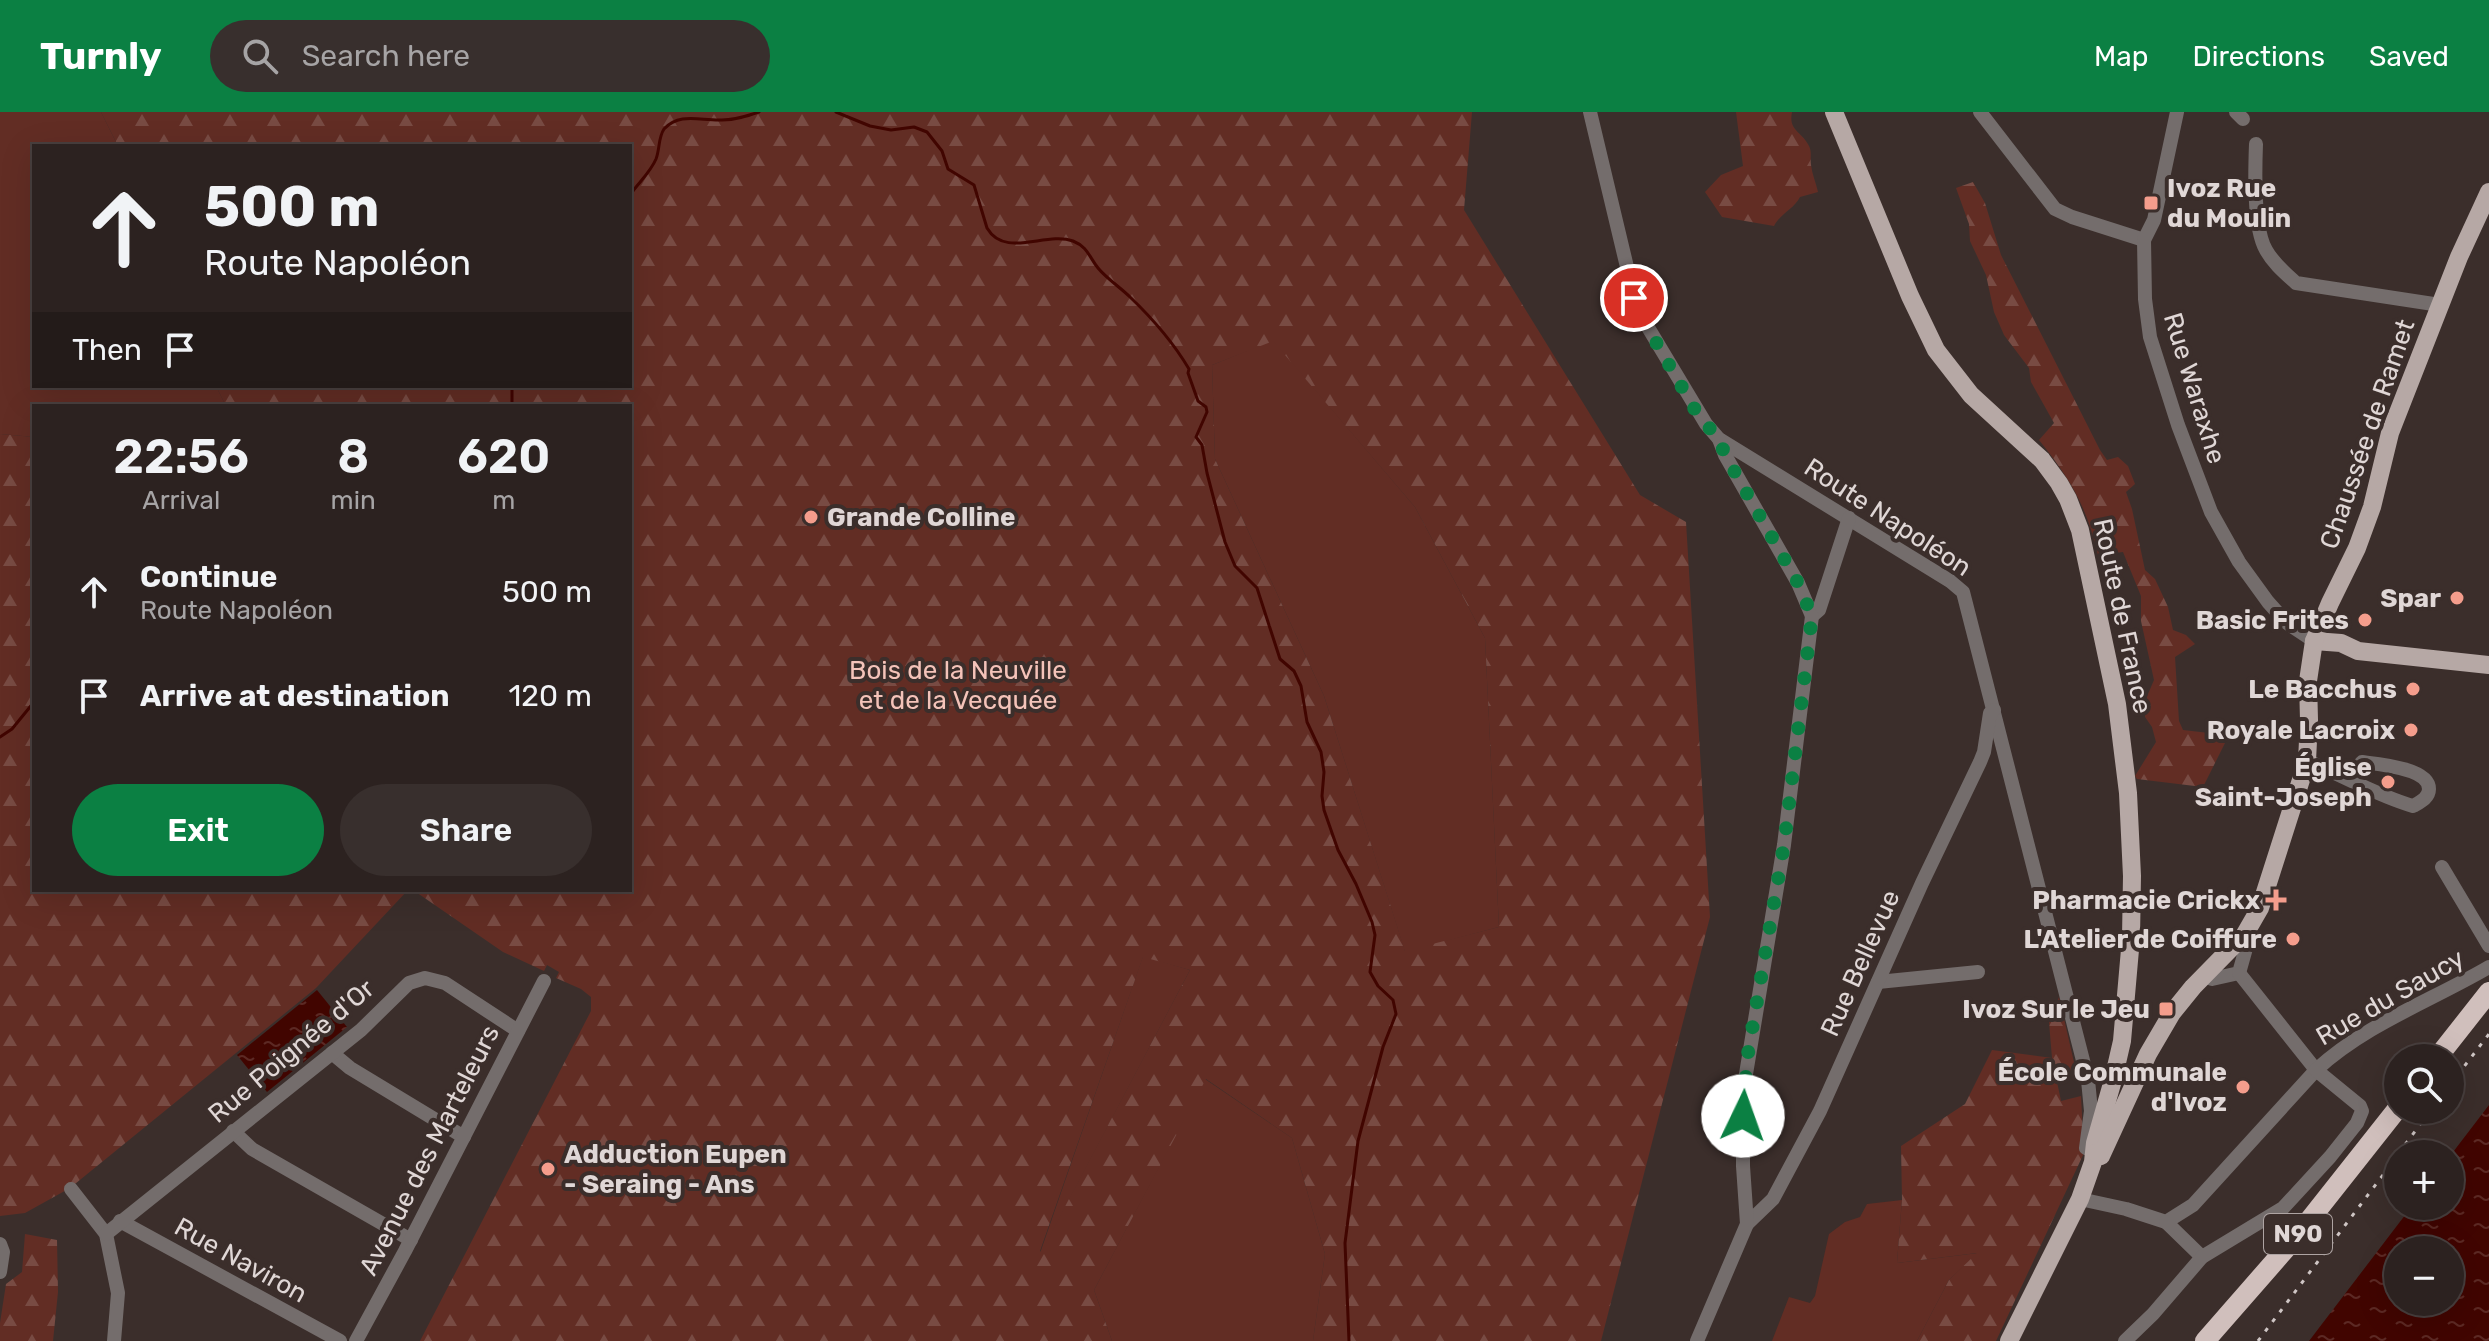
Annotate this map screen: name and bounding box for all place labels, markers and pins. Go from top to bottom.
place label: Ivoz Rue du Moulin [2167,173,2291,234]
marker: Ivoz Rue du Moulin [2142,194,2160,212]
pin [1600,264,1668,332]
place label: Grande Colline [827,502,1015,533]
marker: Grande Colline [802,508,820,526]
place label: Spar [2380,583,2441,614]
marker: Spar [2448,589,2466,607]
place label: Basic Frites [2196,605,2349,636]
marker: Basic Frites [2356,611,2374,629]
place label: Le Bacchus [2248,674,2397,705]
marker: Le Bacchus [2404,680,2422,698]
place label: Royale Lacroix [2207,715,2395,746]
marker: Royale Lacroix [2402,721,2420,739]
place label: Église Saint-Joseph [2195,752,2372,813]
marker: Église Saint-Joseph [2379,773,2397,791]
place label: Pharmacie Crickx [2032,885,2260,916]
marker: Pharmacie Crickx [2267,891,2285,909]
place label: L'Atelier de Coiffure [2023,924,2277,955]
marker: L'Atelier de Coiffure [2284,930,2302,948]
place label: Ivoz Sur le Jeu [1962,994,2150,1025]
marker: Ivoz Sur le Jeu [2157,1000,2175,1018]
place label: École Communale d'Ivoz [1997,1057,2227,1118]
marker: École Communale d'Ivoz [2234,1078,2252,1096]
place label: Adduction Eupen - Seraing - Ans [564,1139,787,1200]
marker: Adduction Eupen - Seraing - Ans [539,1160,557,1178]

